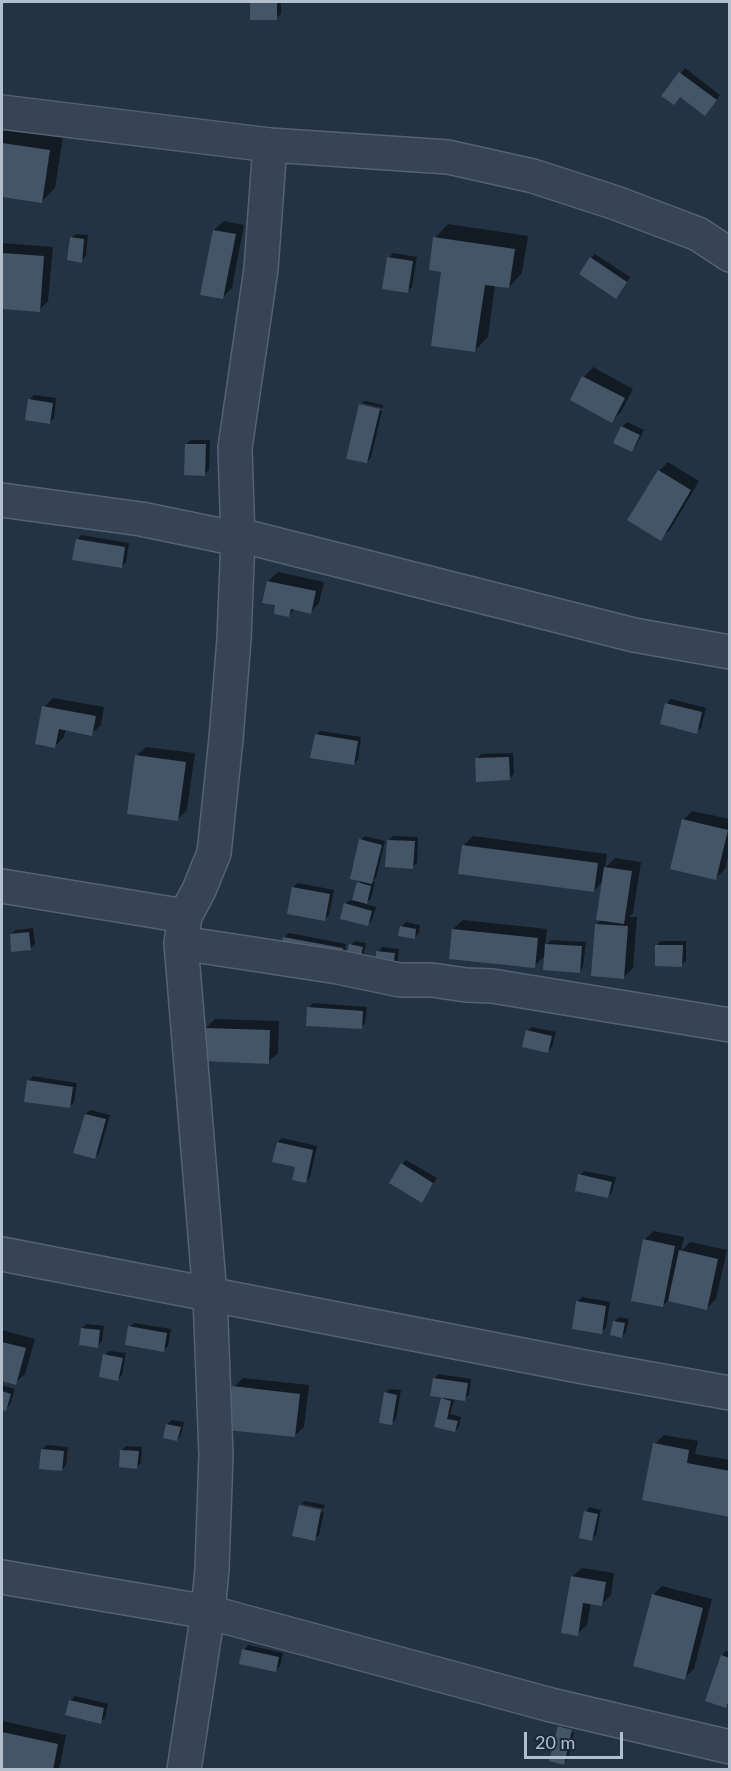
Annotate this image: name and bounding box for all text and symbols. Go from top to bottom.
scale bar [527,1720,626,1758]
text: 20 m [535,1731,575,1753]

